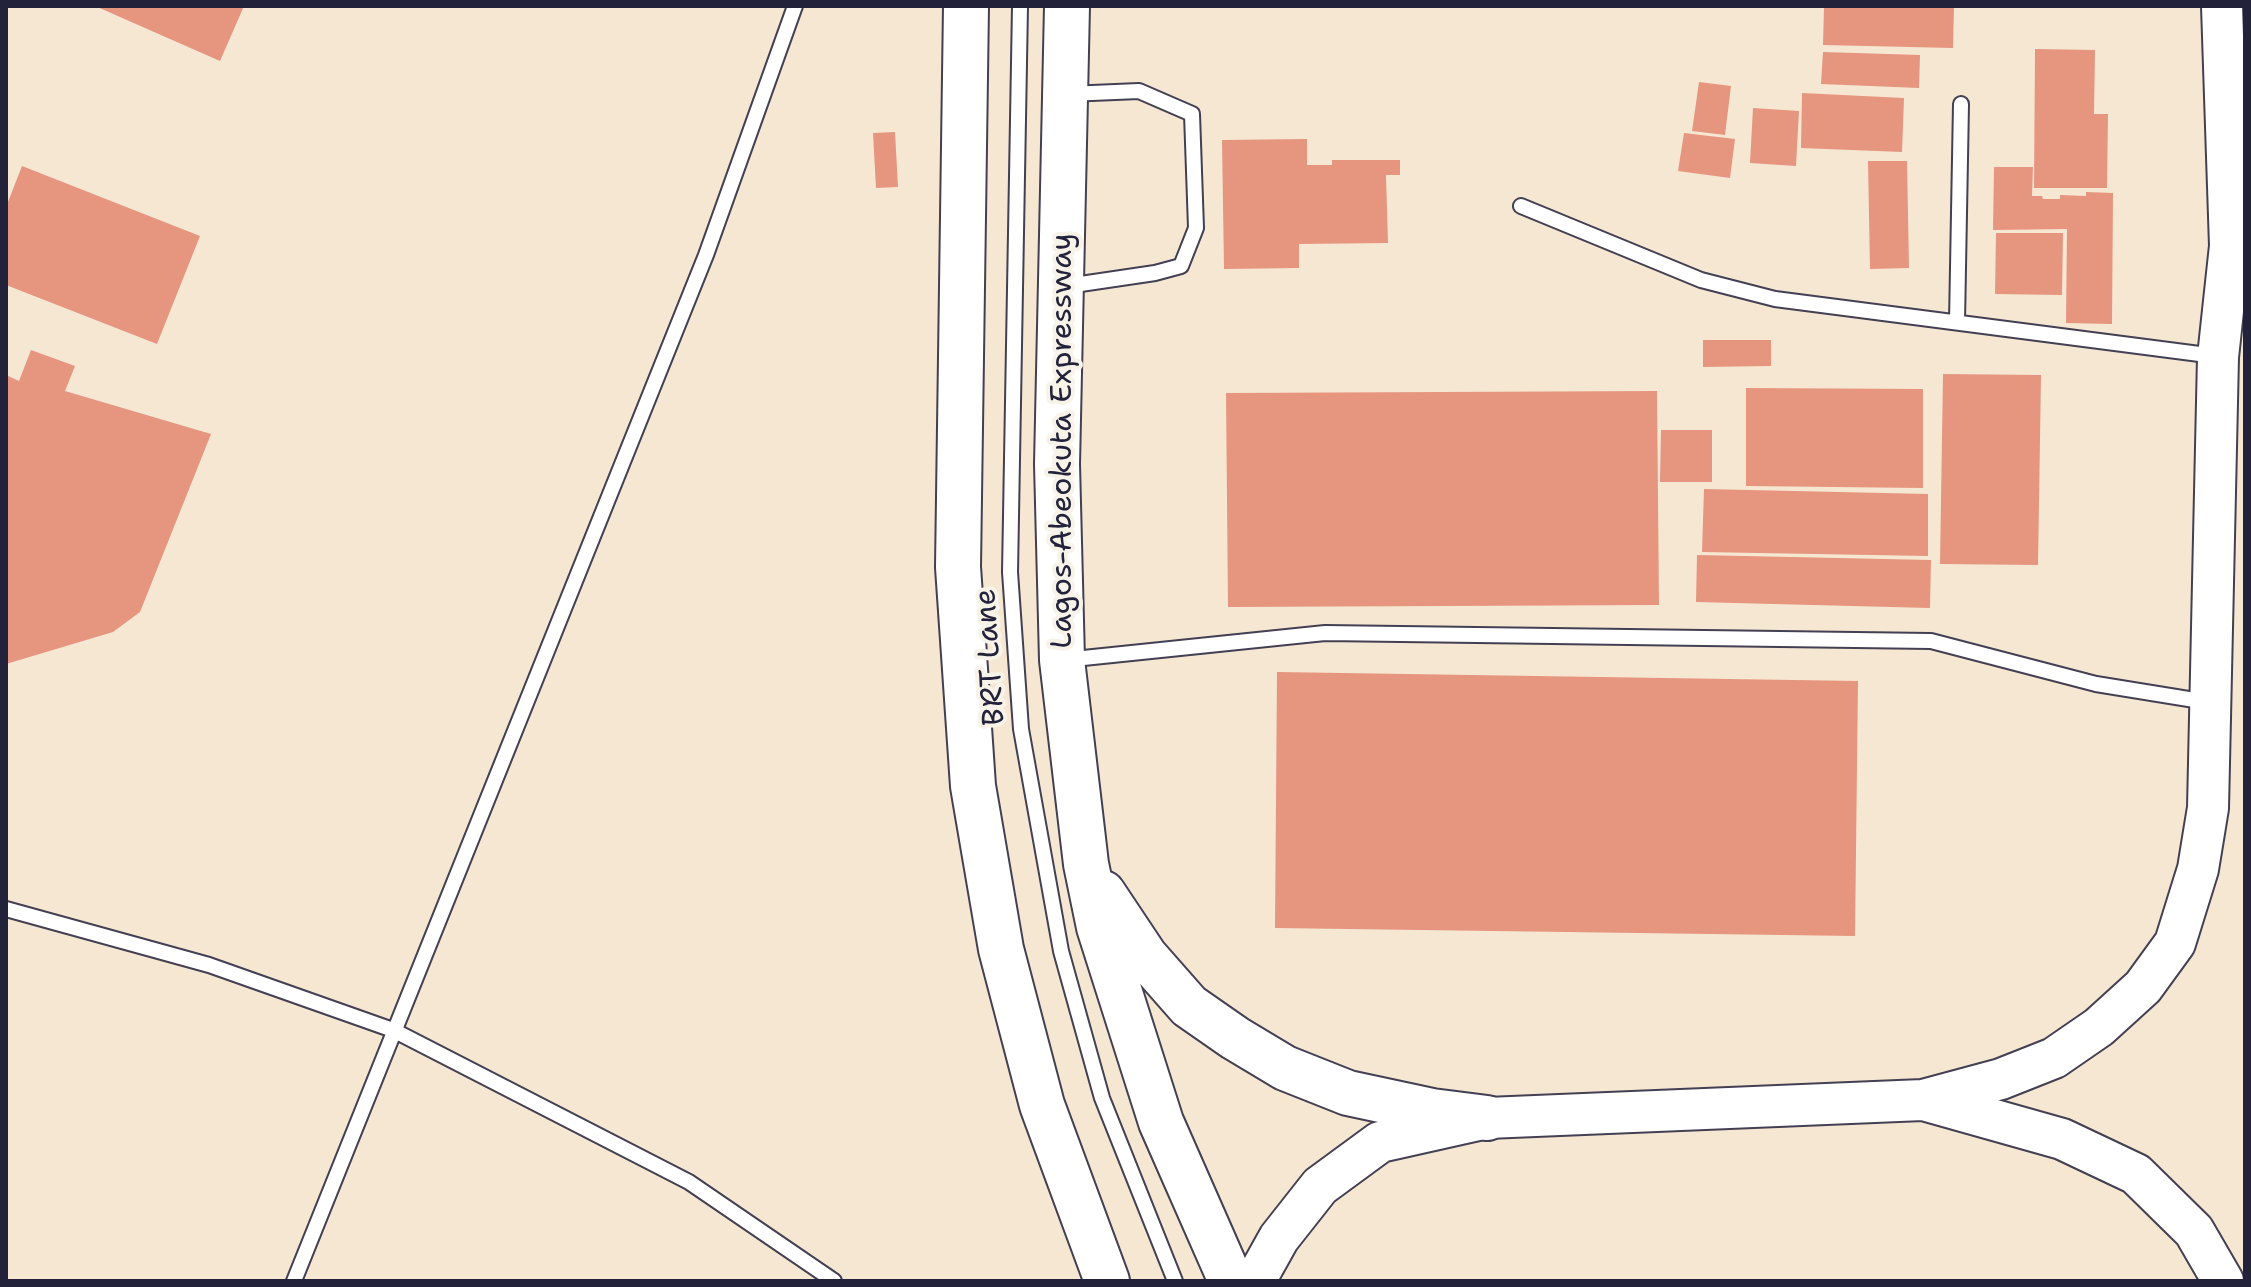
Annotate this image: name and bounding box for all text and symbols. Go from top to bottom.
street label: Lagos-Abeokuta Expressway [1045,233,1081,649]
street label: BRT Lane [968,587,1014,727]

